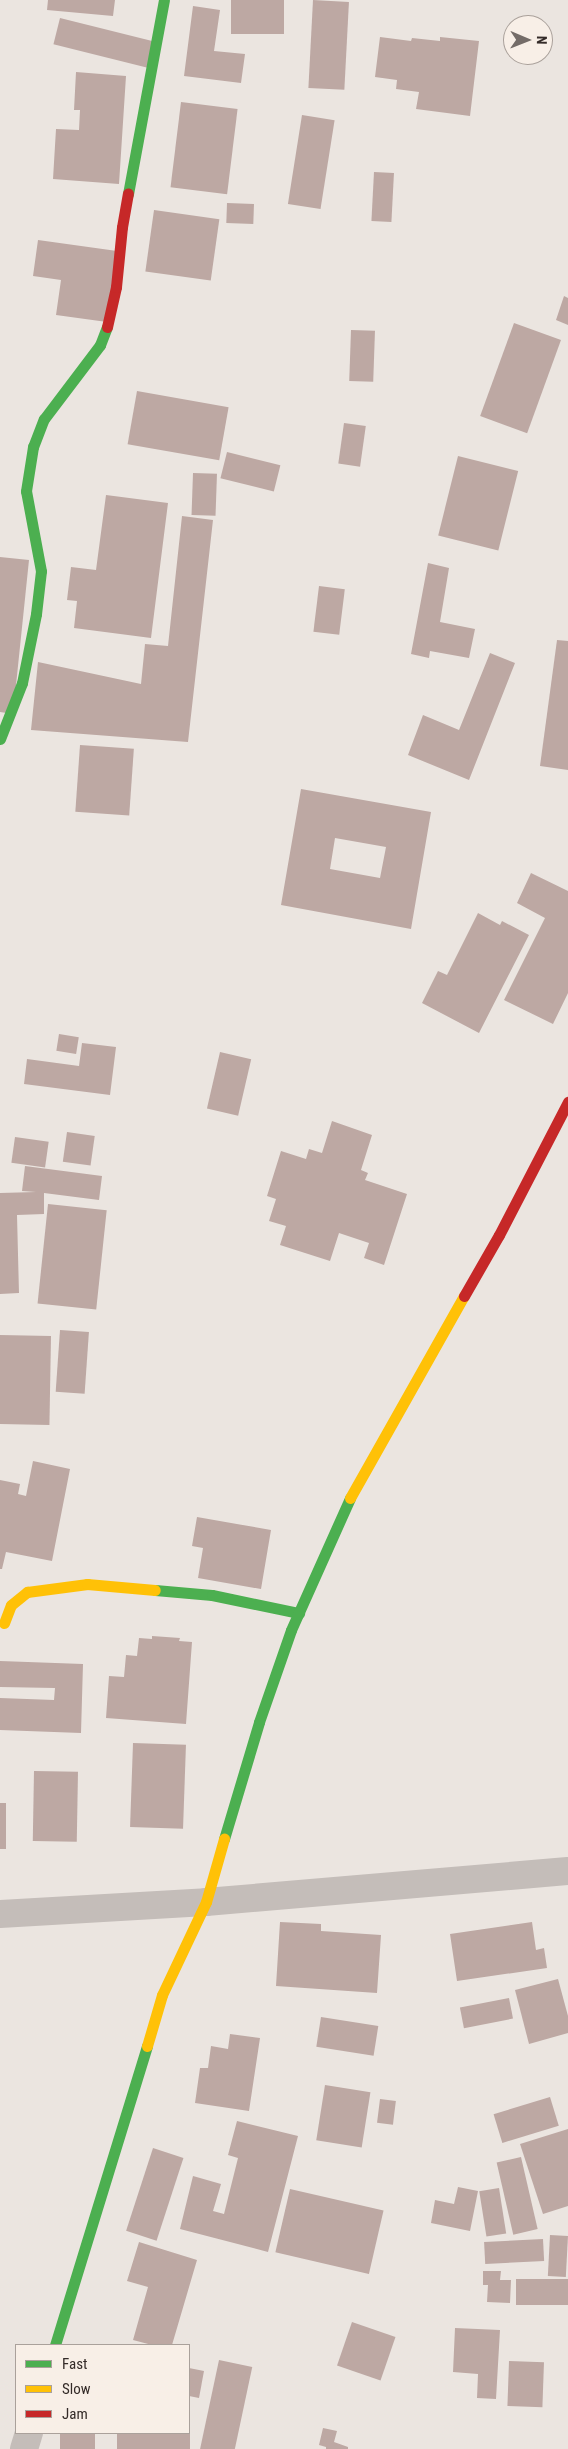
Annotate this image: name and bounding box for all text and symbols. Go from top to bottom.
north arrow [503,15,553,65]
text: N [534,36,550,45]
legend [15,2344,190,2434]
text: Fast [62,2355,87,2373]
text: Slow [62,2380,91,2398]
text: Jam [62,2405,88,2423]

